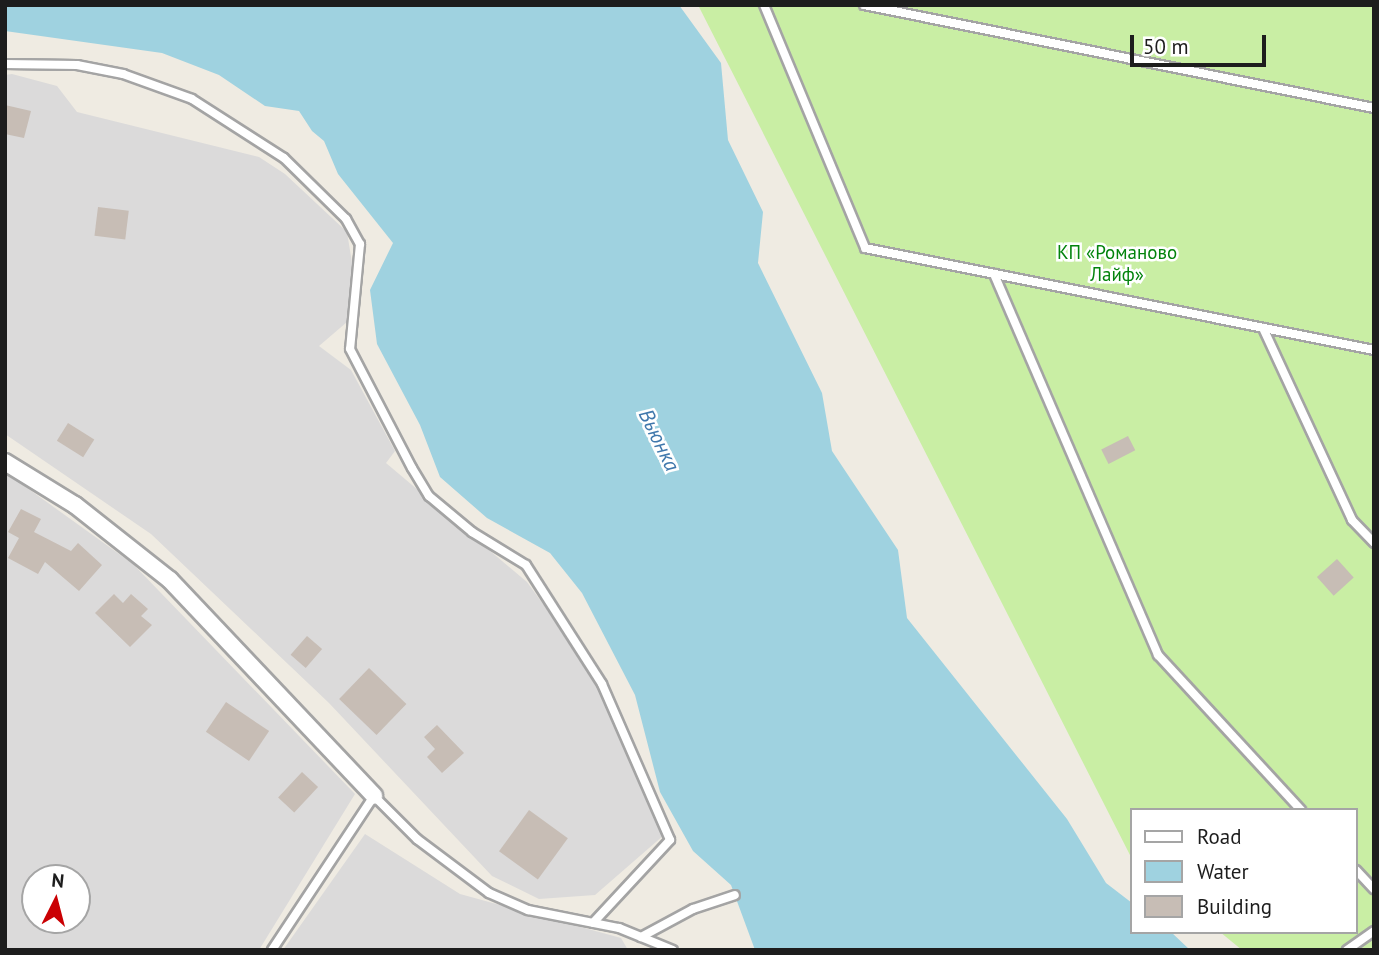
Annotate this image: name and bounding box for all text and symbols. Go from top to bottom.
scale bar [1134,21,1270,65]
text: 50 m [1143,33,1189,60]
park label: КП «Романово Лайф» [1057,242,1177,286]
water label: Вьюнка [633,405,685,475]
legend [1130,808,1358,934]
text: Road [1197,823,1241,850]
text: Water [1197,858,1249,885]
north arrow [21,864,91,934]
text: N [51,868,65,893]
text: Building [1197,893,1272,920]

